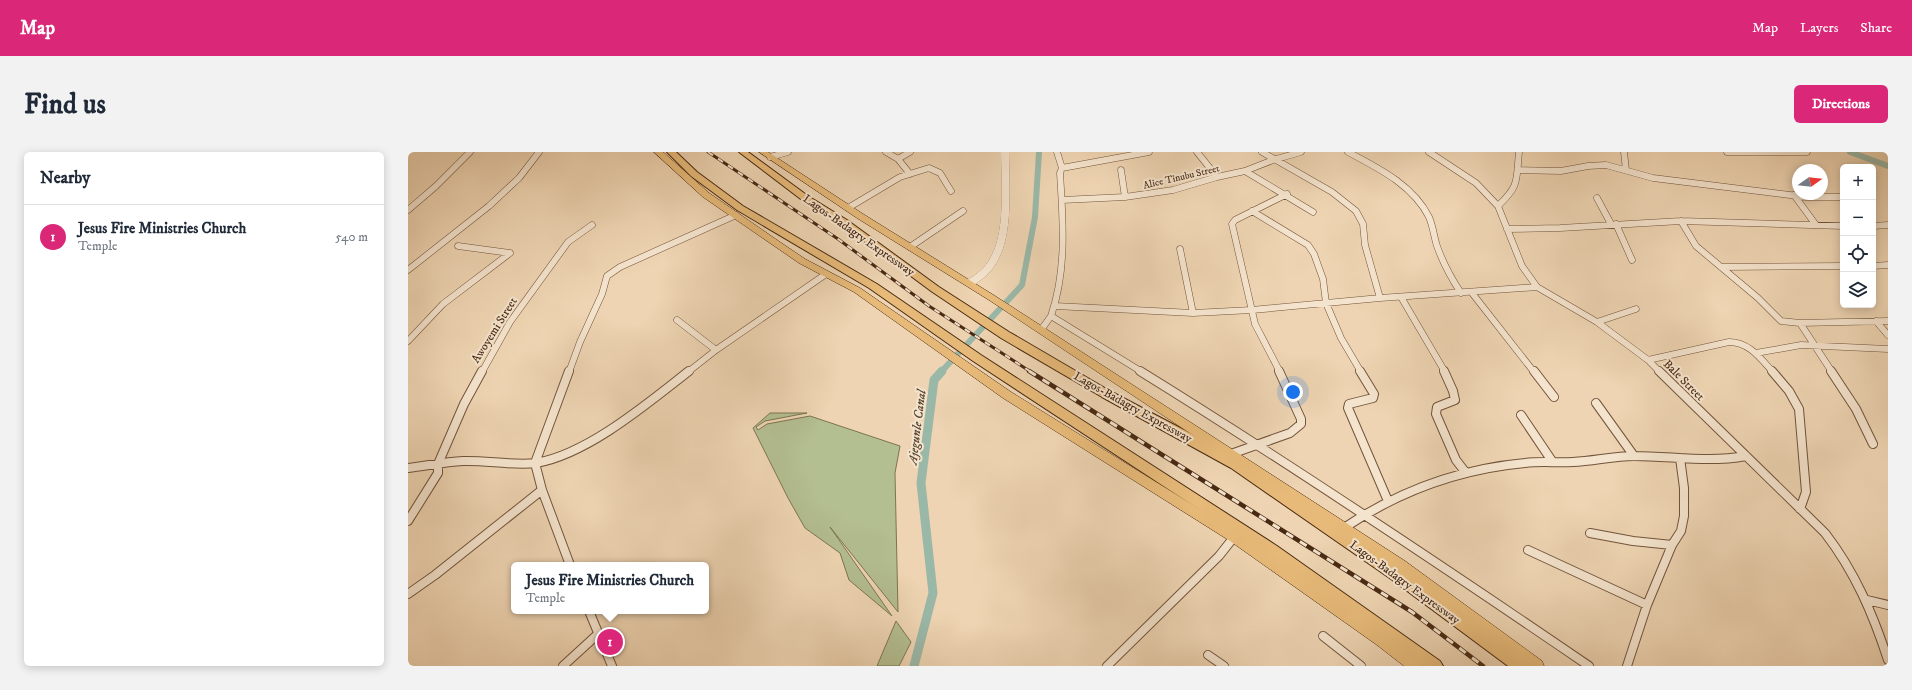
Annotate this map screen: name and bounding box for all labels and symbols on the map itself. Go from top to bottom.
street label: Alice Tinubu Street [1142,162,1221,192]
north arrow [1792,164,1828,200]
street label: Lagos-Badagry Expressway [800,191,918,280]
street label: Awoyemi Street [468,294,521,366]
street label: Bale Street [1660,357,1708,404]
street label: Lagos-Badagry Expressway [1071,369,1195,446]
your location [1283,382,1303,402]
water label: Ajegunle Canal [904,387,930,467]
street label: Lagos-Badagry Expressway [1347,537,1463,628]
pin: 1 [597,627,623,657]

